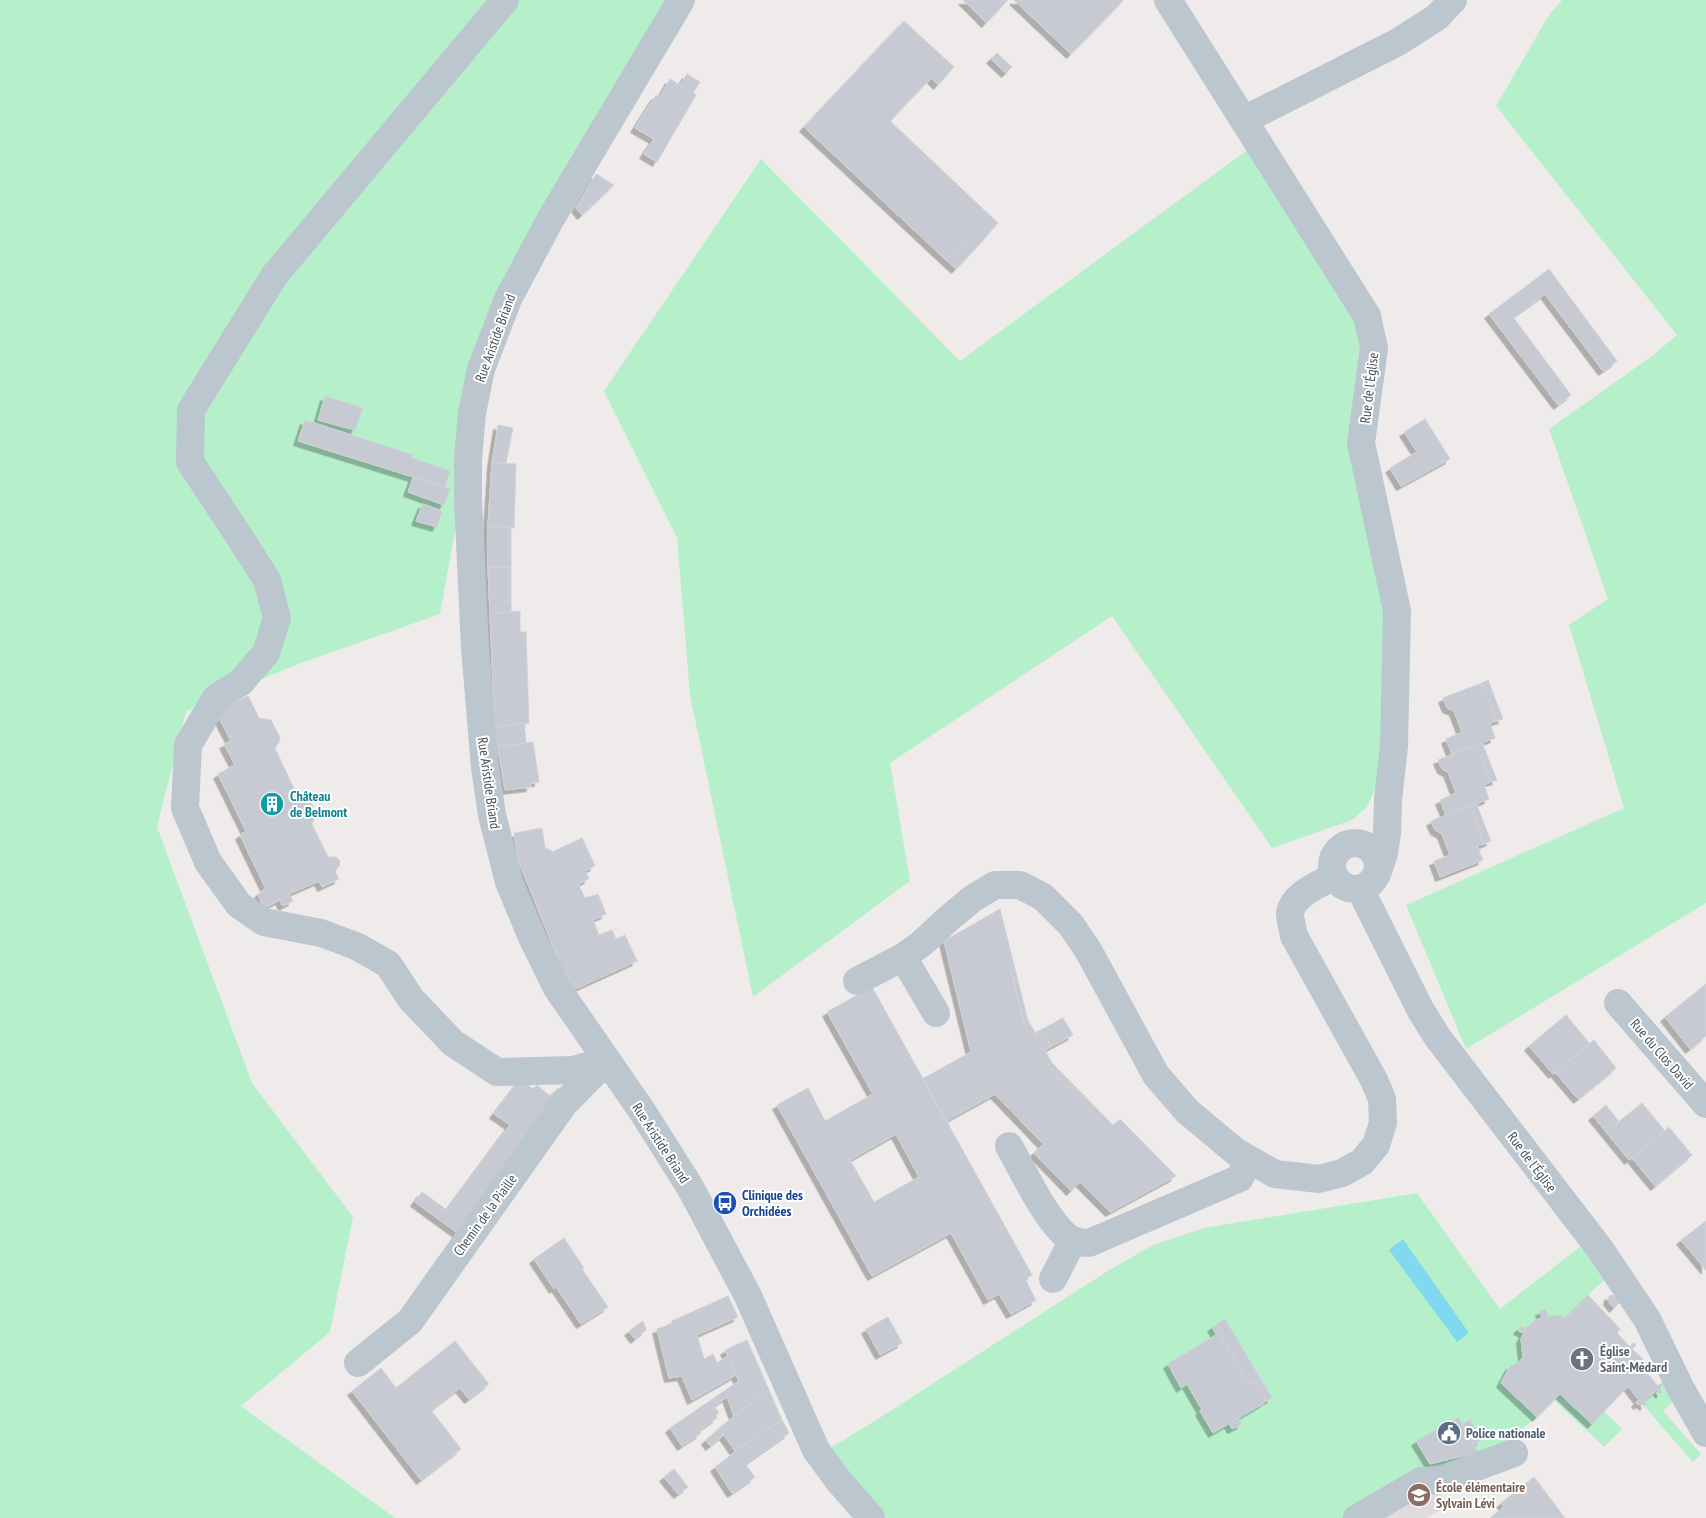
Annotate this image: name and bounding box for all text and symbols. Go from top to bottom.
street label: Rue Aristide Briand [471,292,519,384]
street label: Rue de l'Église [1356,351,1382,424]
street label: Rue Aristide Briand [474,736,504,830]
place label: Château de Belmont [290,787,347,821]
building icon: Château de Belmont [259,791,285,817]
street label: Rue du Clos David [1626,1015,1698,1093]
street label: Rue Aristide Briand [628,1099,694,1187]
street label: Rue de l'Église [1503,1128,1561,1196]
street label: Chemin de la Piaille [449,1170,521,1259]
place label: Clinique des Orchidées [742,1186,803,1220]
bus stop icon: Clinique des Orchidées [712,1190,738,1216]
place label: Église Saint-Médard [1600,1342,1667,1376]
church icon: Église Saint-Médard [1569,1346,1595,1372]
public building icon: Police nationale [1436,1420,1462,1446]
place label: Police nationale [1466,1424,1546,1442]
place label: École élémentaire Sylvain Lévi [1436,1478,1525,1512]
school or university icon: École élémentaire Sylvain Lévi [1406,1482,1432,1508]

